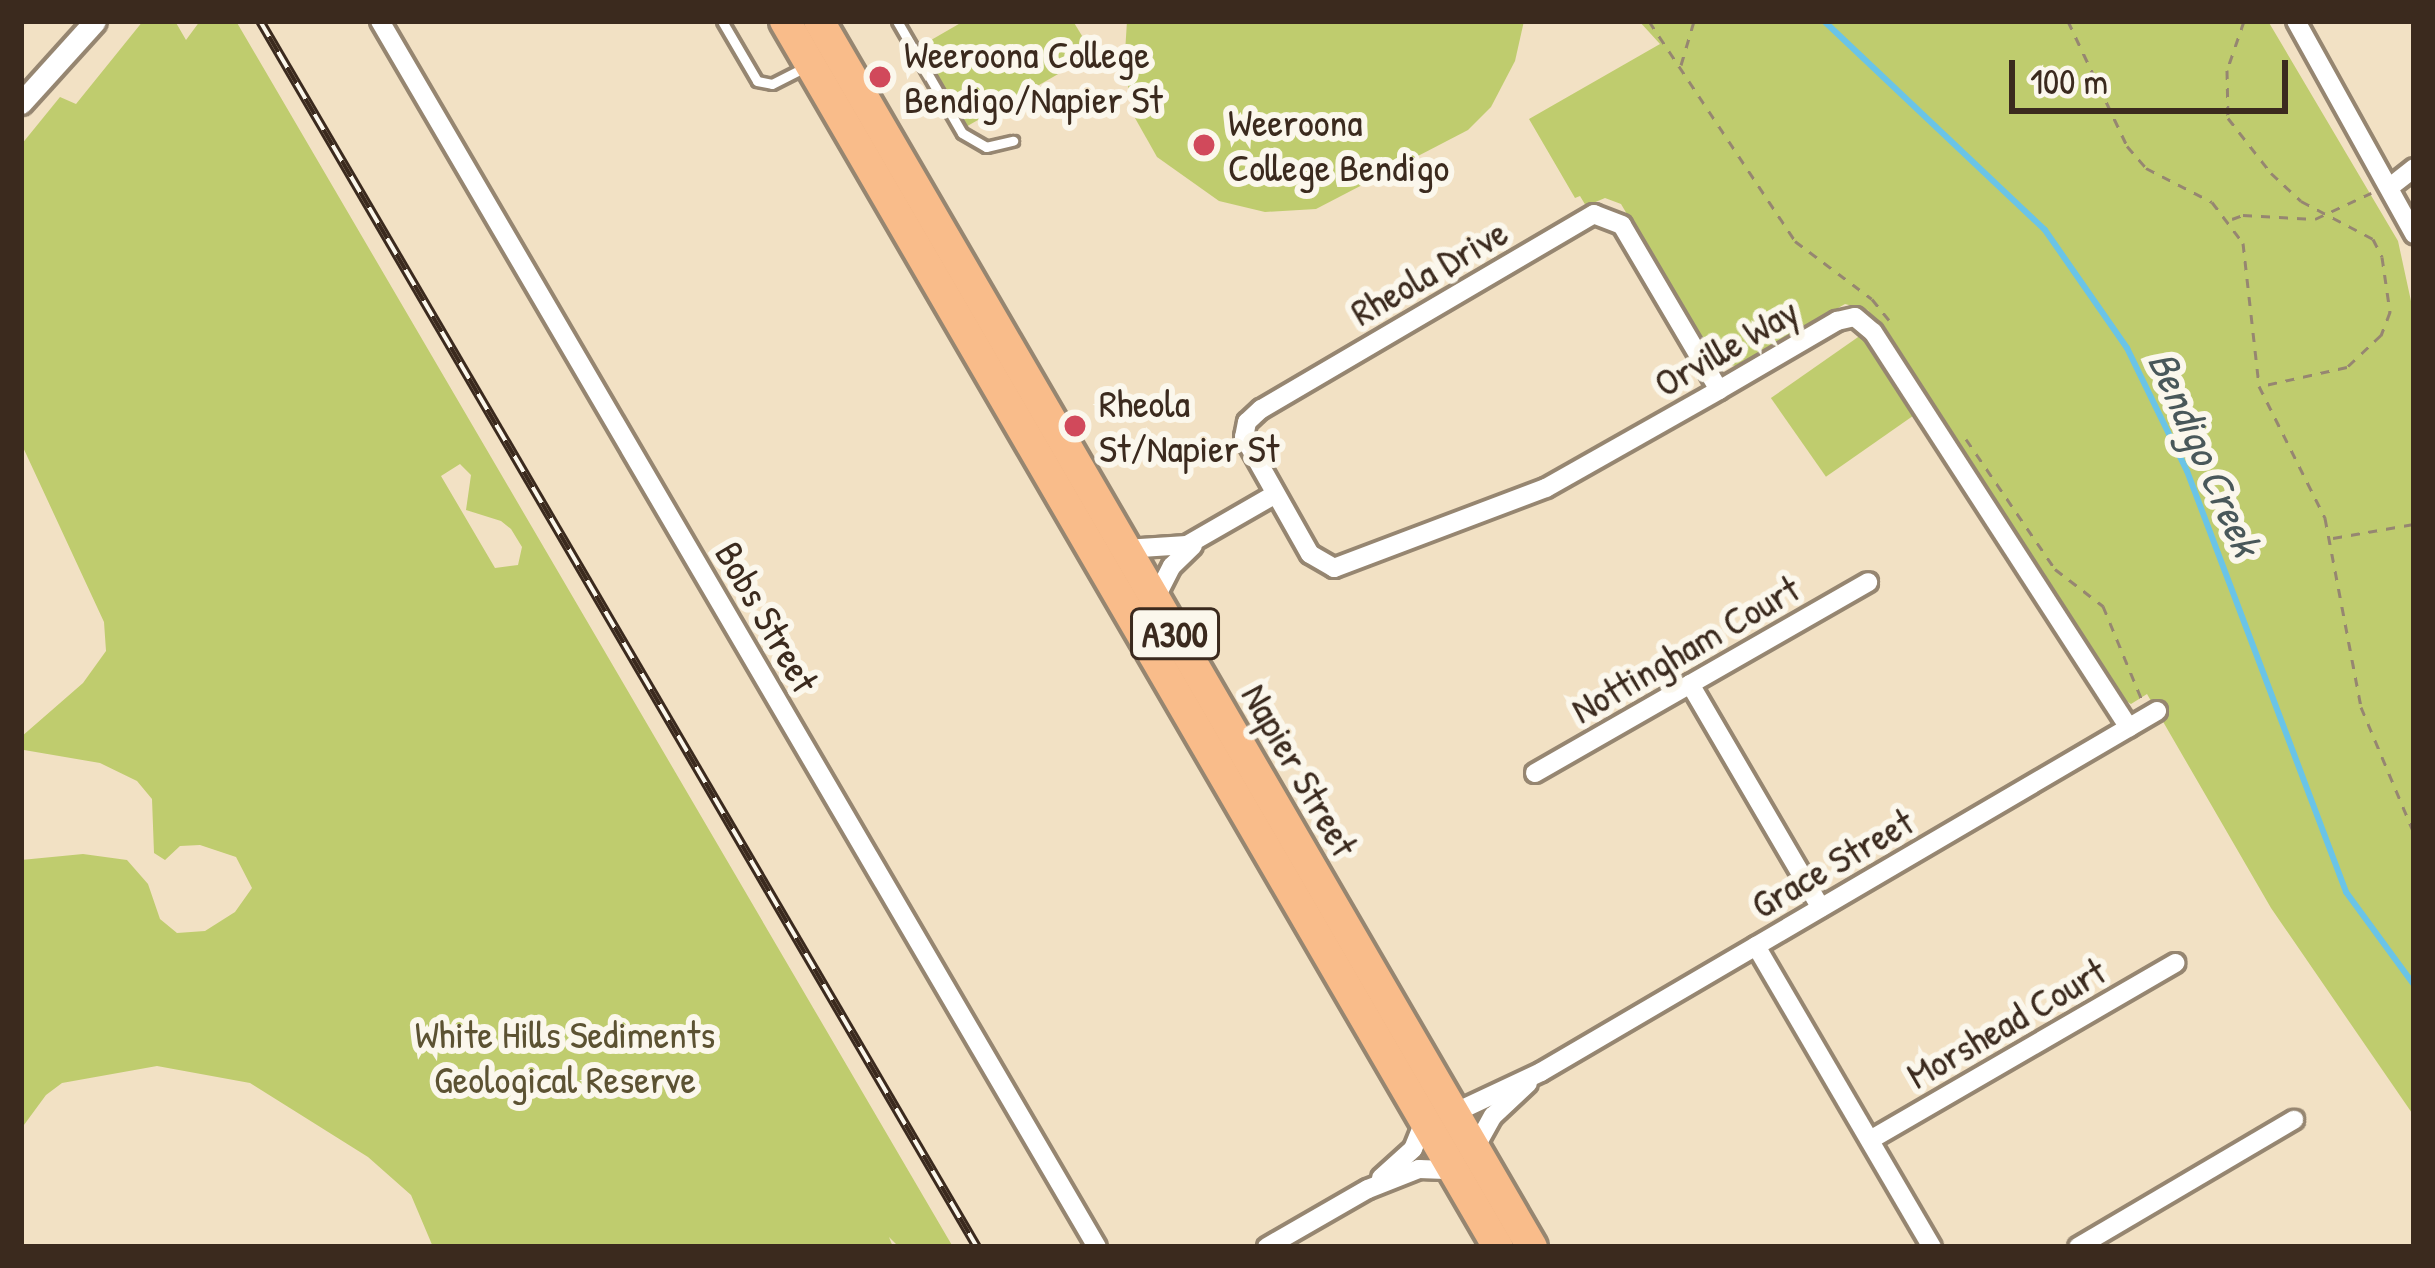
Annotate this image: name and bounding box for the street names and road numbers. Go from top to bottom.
street label: Rheola Drive [1342,208,1516,336]
street label: Orville Way [1646,287,1806,407]
street label: Bobs Street [705,533,829,701]
street label: Nottingham Court [1563,565,1807,733]
road number: A300 [1130,604,1220,664]
street label: Napier Street [1232,675,1368,865]
street label: Grace Street [1743,798,1921,928]
street label: Morshead Court [1898,947,2114,1099]

